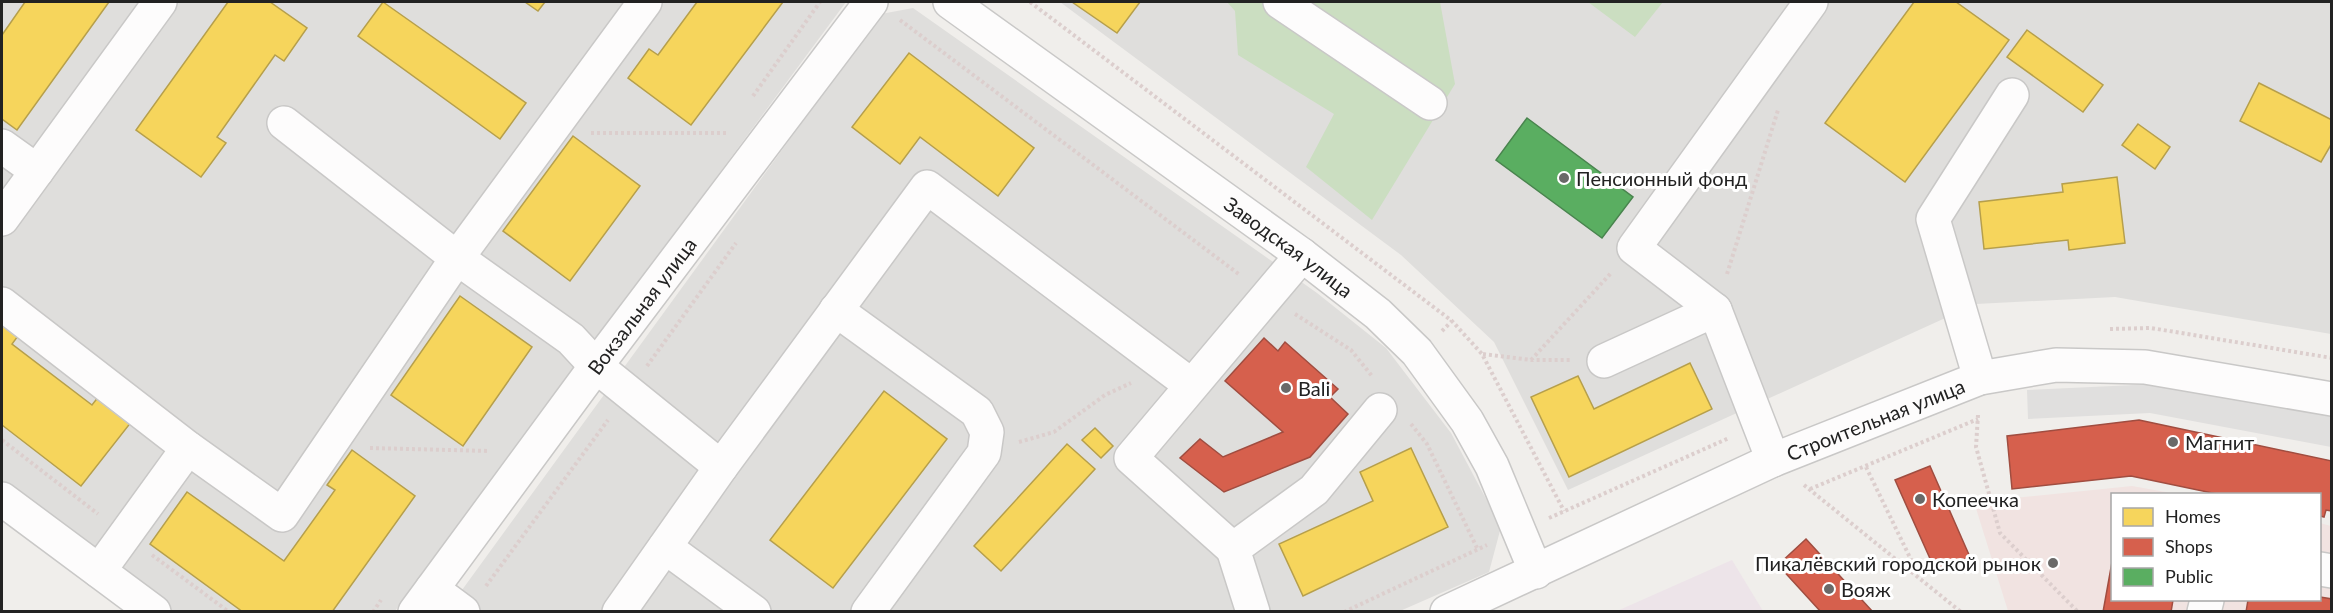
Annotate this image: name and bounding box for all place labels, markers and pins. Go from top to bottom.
place label: Пенсионный фонд [1576,166,1747,190]
marker: Пенсионный фонд [1557,171,1571,185]
place label: Bali [1298,376,1330,400]
marker: Bali [1279,381,1293,395]
place label: Магнит [2185,430,2254,454]
marker: Магнит [2166,435,2180,449]
place label: Копеечка [1932,487,2019,511]
marker: Копеечка [1913,492,1927,506]
place label: Пикалёвский городской рынок [1755,551,2042,575]
marker: Пикалёвский городской рынок [2046,556,2060,570]
place label: Вояж [1841,577,1891,601]
marker: Вояж [1822,582,1836,596]

